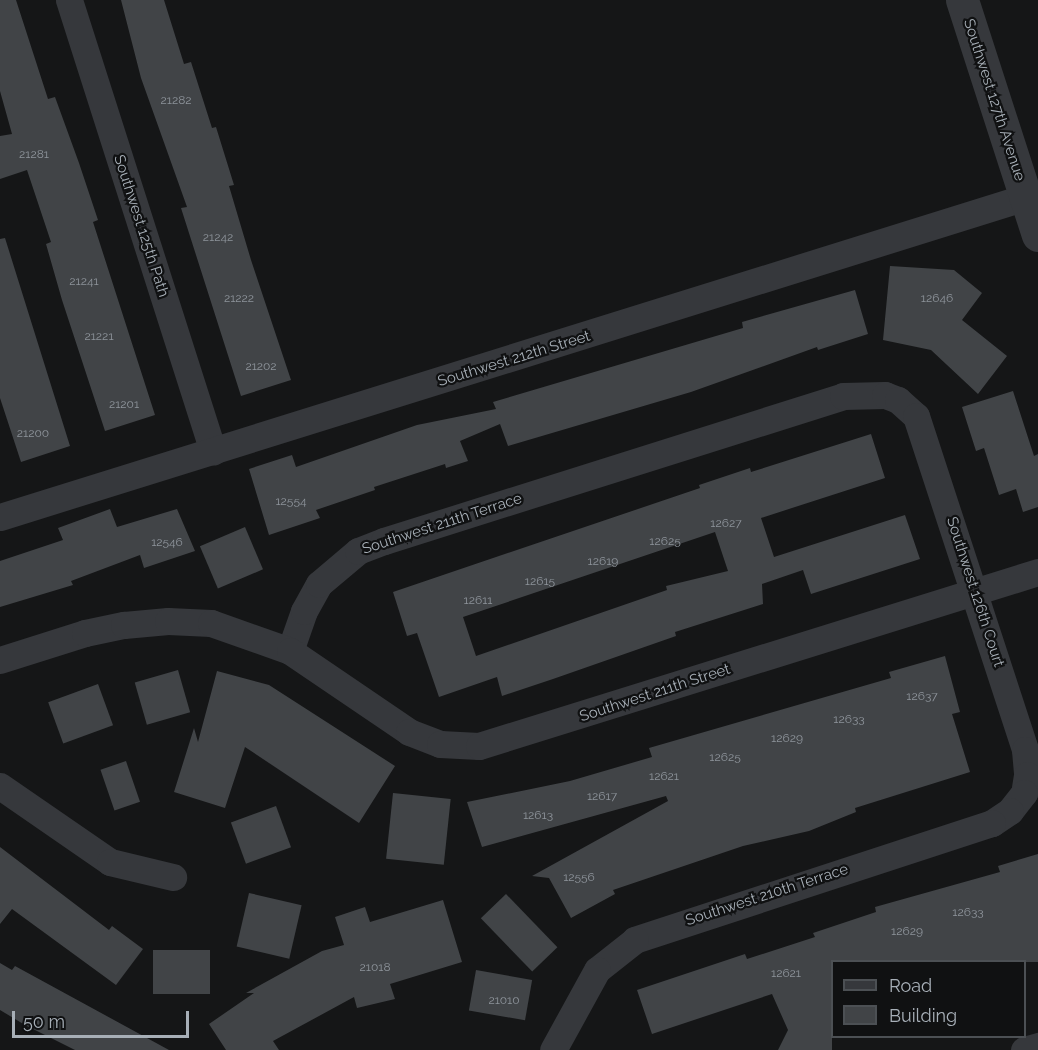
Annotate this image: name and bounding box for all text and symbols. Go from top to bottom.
street label: Southwest 127th Avenue [959,16,1029,184]
house number: 21282 [160,94,192,108]
house number: 21281 [19,148,49,162]
street label: Southwest 125th Path [109,153,173,299]
house number: 21242 [203,231,233,245]
house number: 21241 [69,275,99,289]
house number: 21222 [224,292,254,306]
house number: 12646 [921,292,953,306]
street label: Southwest 212th Street [436,327,592,391]
house number: 21221 [84,330,114,344]
house number: 21202 [245,360,277,374]
house number: 21201 [109,398,139,412]
house number: 21200 [17,427,49,441]
street label: Southwest 211th Terrace [360,490,524,558]
house number: 12554 [275,495,307,509]
street label: Southwest 126th Court [942,515,1008,669]
house number: 12627 [710,517,742,531]
house number: 12625 [649,535,681,549]
house number: 12546 [151,536,183,550]
house number: 12619 [588,555,618,569]
house number: 12615 [525,575,555,589]
house number: 12611 [464,594,492,608]
street label: Southwest 211th Street [577,660,733,726]
house number: 12637 [906,690,938,704]
house number: 12633 [833,713,865,727]
house number: 12629 [771,732,803,746]
house number: 12625 [709,751,741,765]
house number: 12621 [649,770,679,784]
house number: 12617 [587,790,617,804]
house number: 12613 [523,809,553,823]
street label: Southwest 210th Terrace [683,860,851,930]
house number: 12556 [563,871,595,885]
house number: 12633 [952,906,984,920]
house number: 12629 [891,925,923,939]
legend [831,960,1026,1038]
house number: 21018 [360,961,390,975]
house number: 12621 [771,967,801,981]
text: Road [889,975,932,996]
house number: 21010 [488,994,520,1008]
scale bar [15,999,192,1037]
text: Building [889,1005,957,1026]
text: 50 m [23,1011,65,1032]

